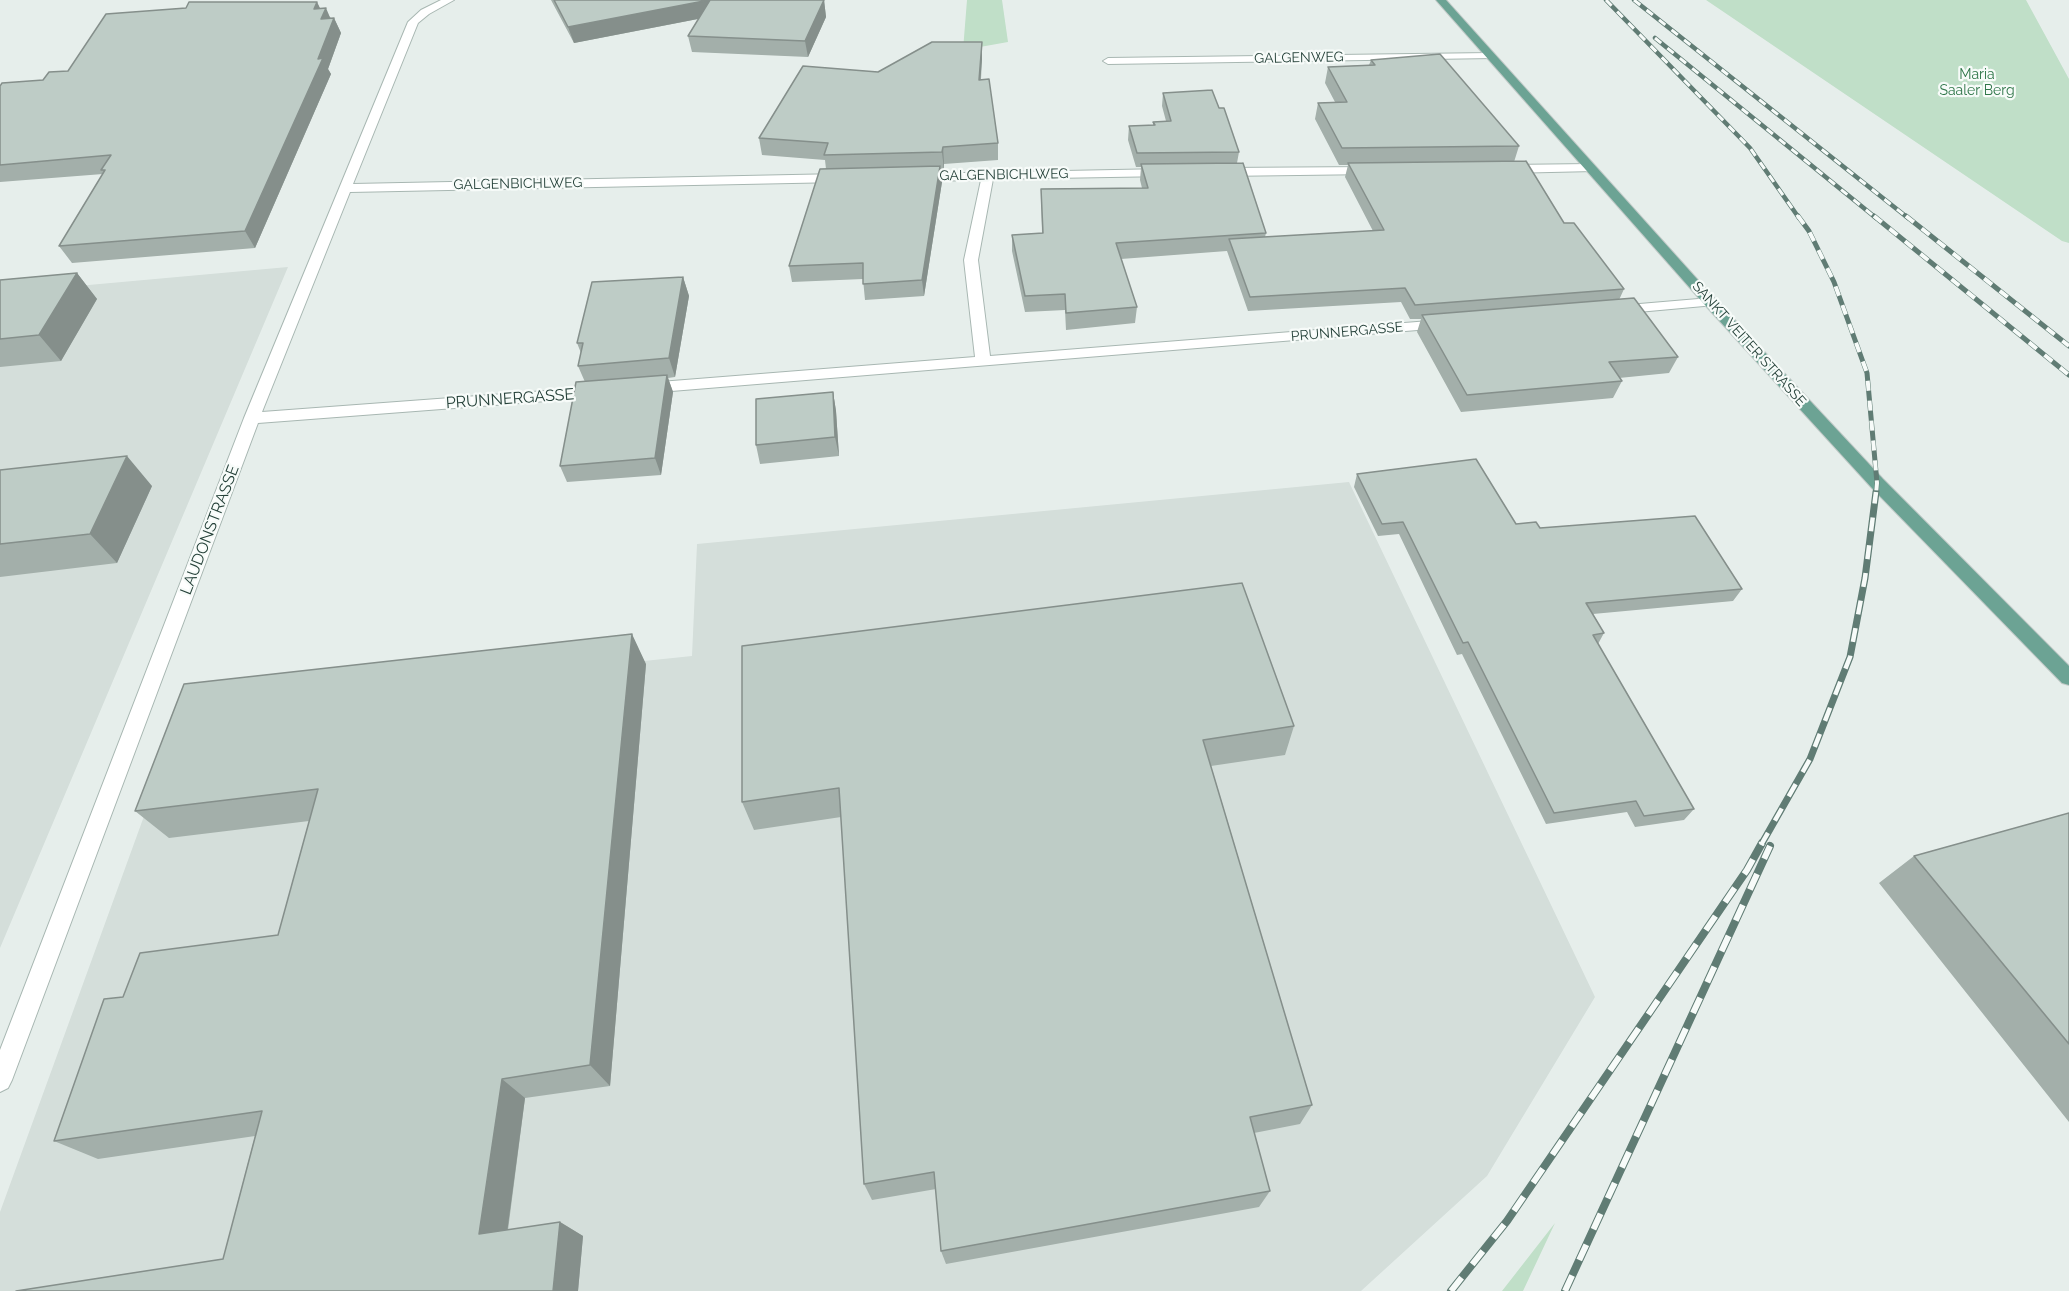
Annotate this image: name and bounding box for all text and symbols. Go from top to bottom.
street label: GALGENWEG [1254,49,1344,67]
park label: Maria Saaler Berg [1939,67,2015,100]
street label: GALGENBICHLWEG [939,165,1069,185]
street label: GALGENBICHLWEG [453,174,583,194]
street label: SANKT VEITER STRASSE [1689,278,1809,410]
street label: PRUNNERGASSE [1290,319,1404,345]
street label: PRUNNERGASSE [445,385,575,413]
street label: LAUDONSTRASSE [176,463,244,597]

